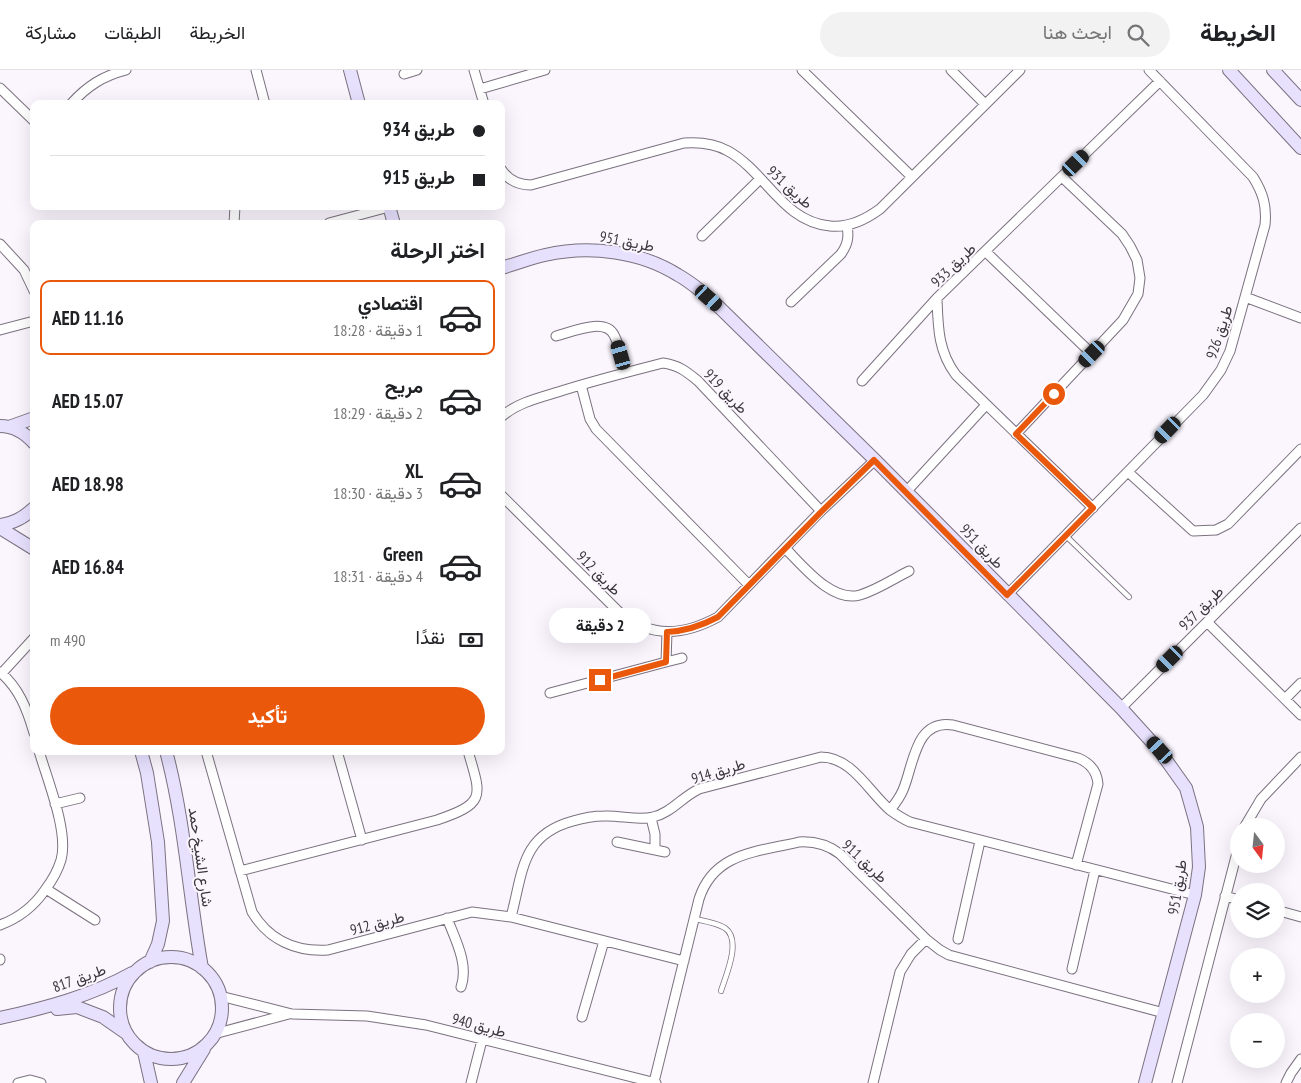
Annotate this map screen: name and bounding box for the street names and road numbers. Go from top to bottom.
street label: طريق 931 [762,161,817,213]
street label: طريق 951 [598,226,656,257]
street label: طريق 933 [927,239,980,292]
street label: طريق 926 [1201,303,1238,362]
street label: طريق 919 [699,365,752,418]
street label: طريق 951 [955,520,1008,573]
street label: طريق 912 [572,547,625,600]
street label: طريق 937 [1175,582,1228,635]
street label: طريق 914 [689,754,748,789]
street label: شارع الشيخ حمد [183,806,217,908]
street label: طريق 911 [838,835,892,888]
street label: طريق 951 [1163,858,1192,916]
street label: طريق 912 [348,907,407,940]
street label: طريق 817 [50,960,109,997]
street label: طريق 940 [450,1009,508,1042]

